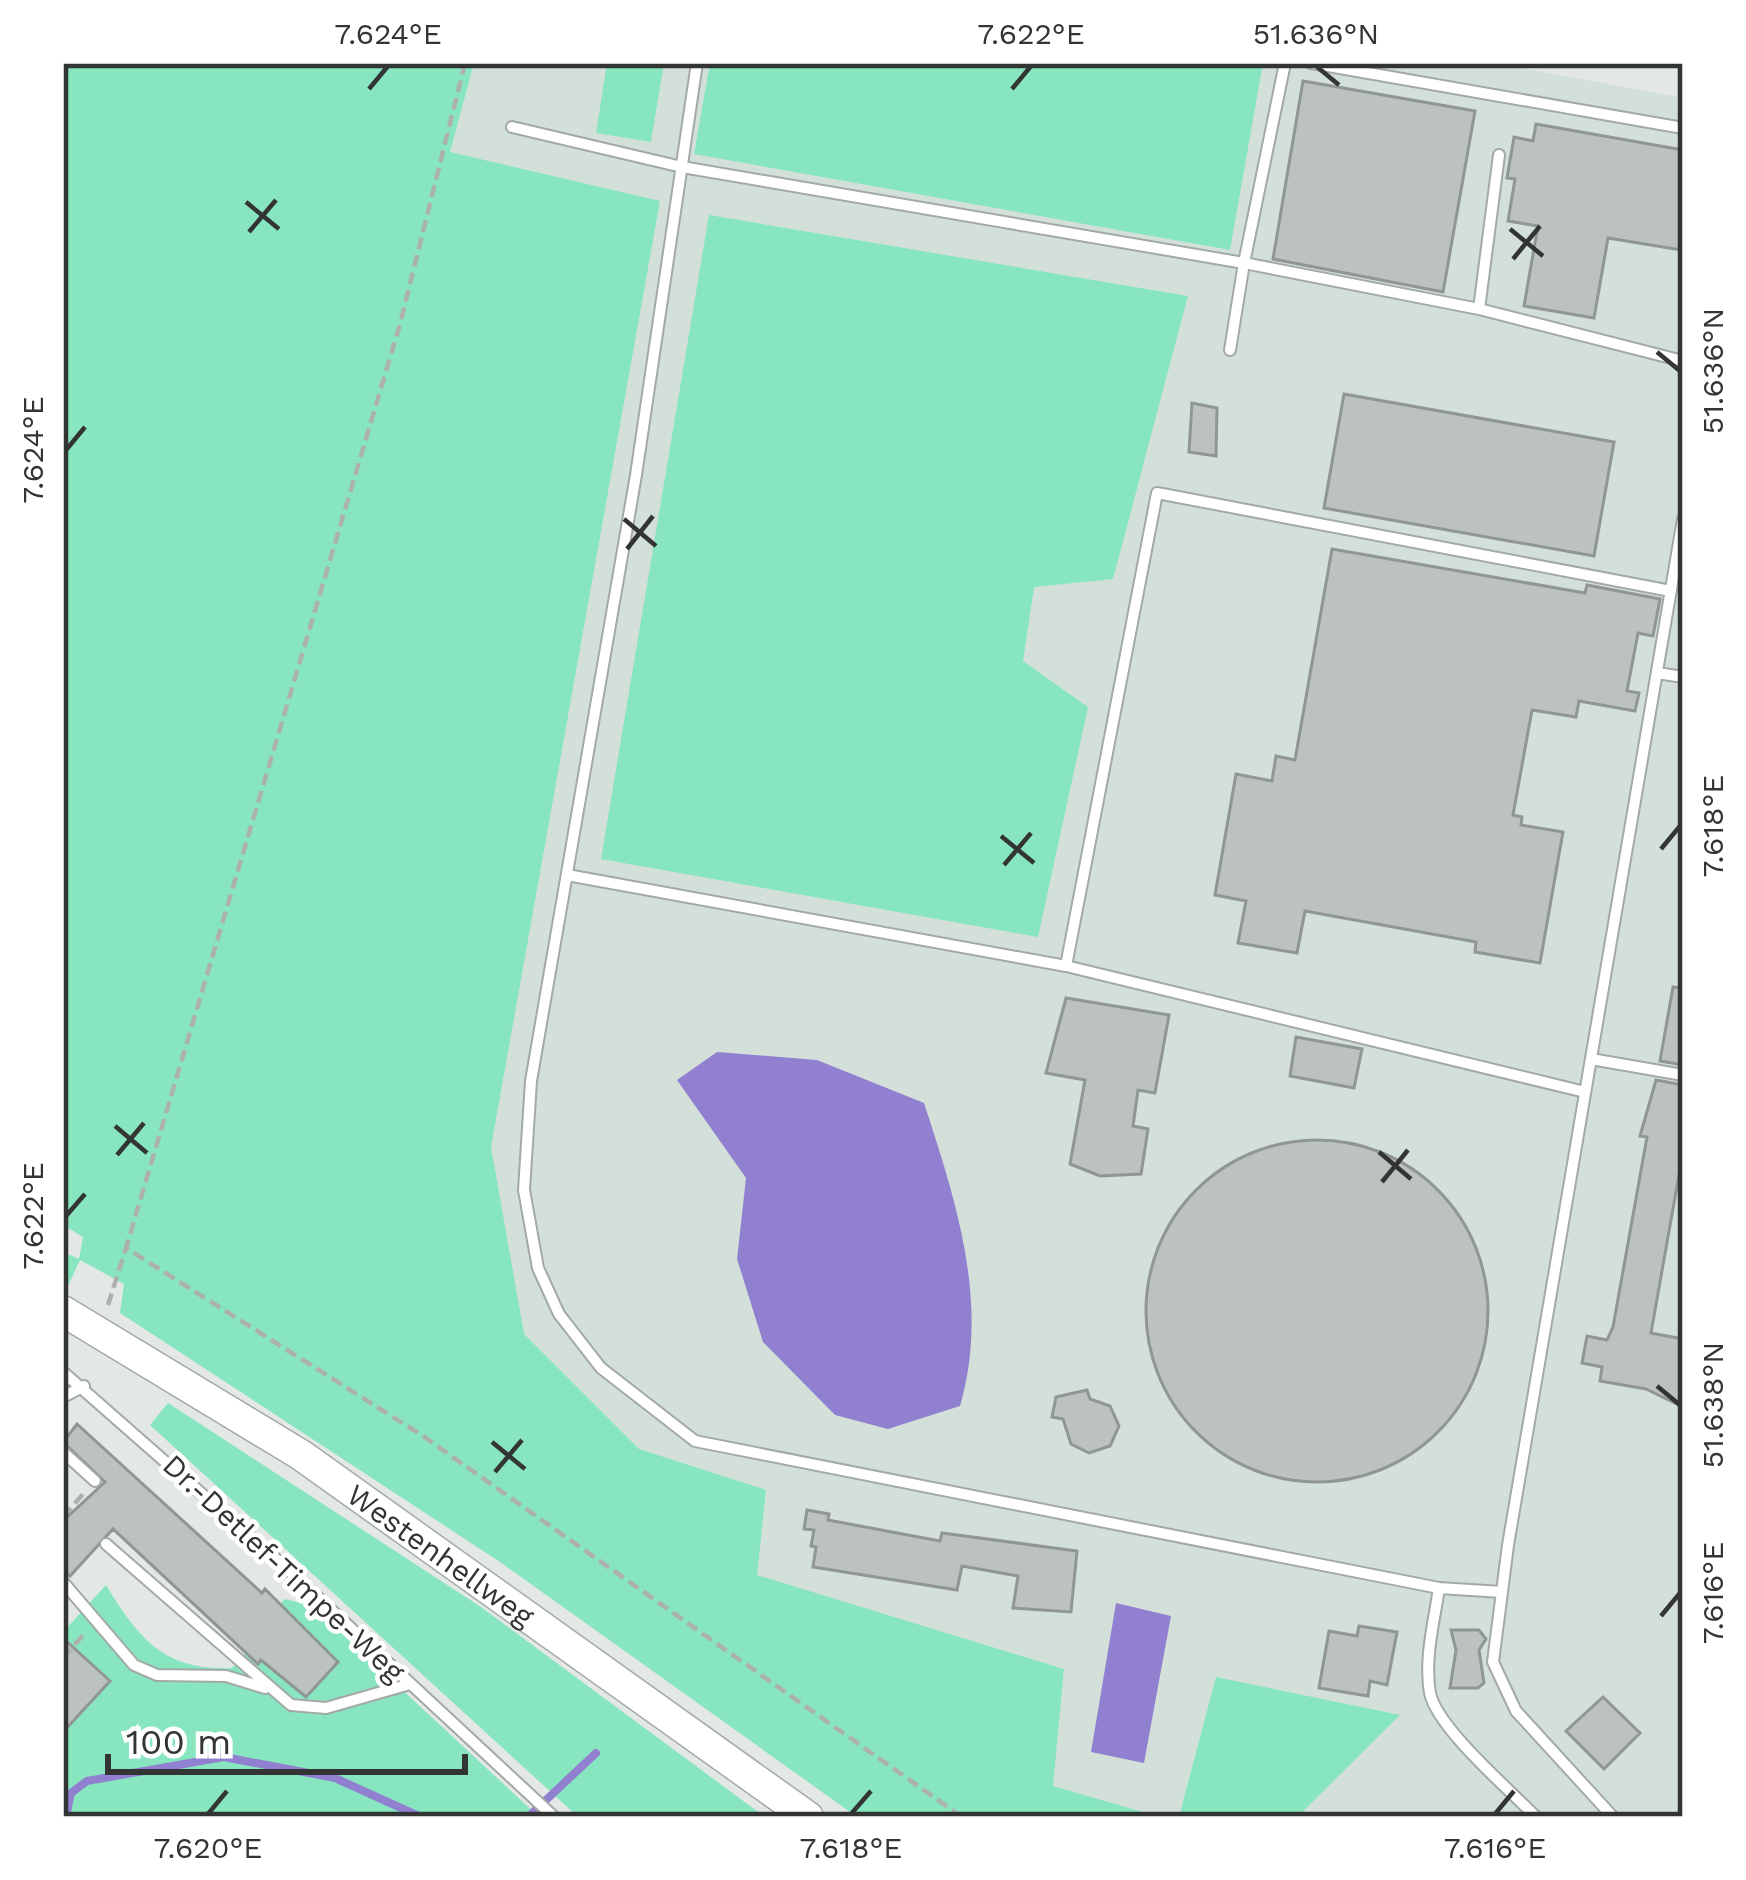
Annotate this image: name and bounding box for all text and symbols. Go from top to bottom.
text: 7.624°E [334,16,442,51]
text: 7.622°E [977,16,1085,51]
text: 51.636°N [1253,16,1379,51]
text: 51.636°N [1695,308,1730,434]
text: 7.624°E [15,396,50,504]
text: 7.618°E [1695,775,1730,877]
text: 7.622°E [15,1162,50,1270]
text: 51.638°N [1695,1342,1730,1468]
street label: Dr.-Detlef-Timpe-Weg [156,1447,412,1689]
street label: Westenhellweg [341,1476,541,1633]
text: 7.616°E [1695,1542,1730,1644]
scale bar [108,1700,465,1774]
text: 100 m [126,1721,231,1763]
text: 7.620°E [154,1830,262,1865]
text: 7.618°E [800,1830,902,1865]
text: 7.616°E [1444,1830,1546,1865]

